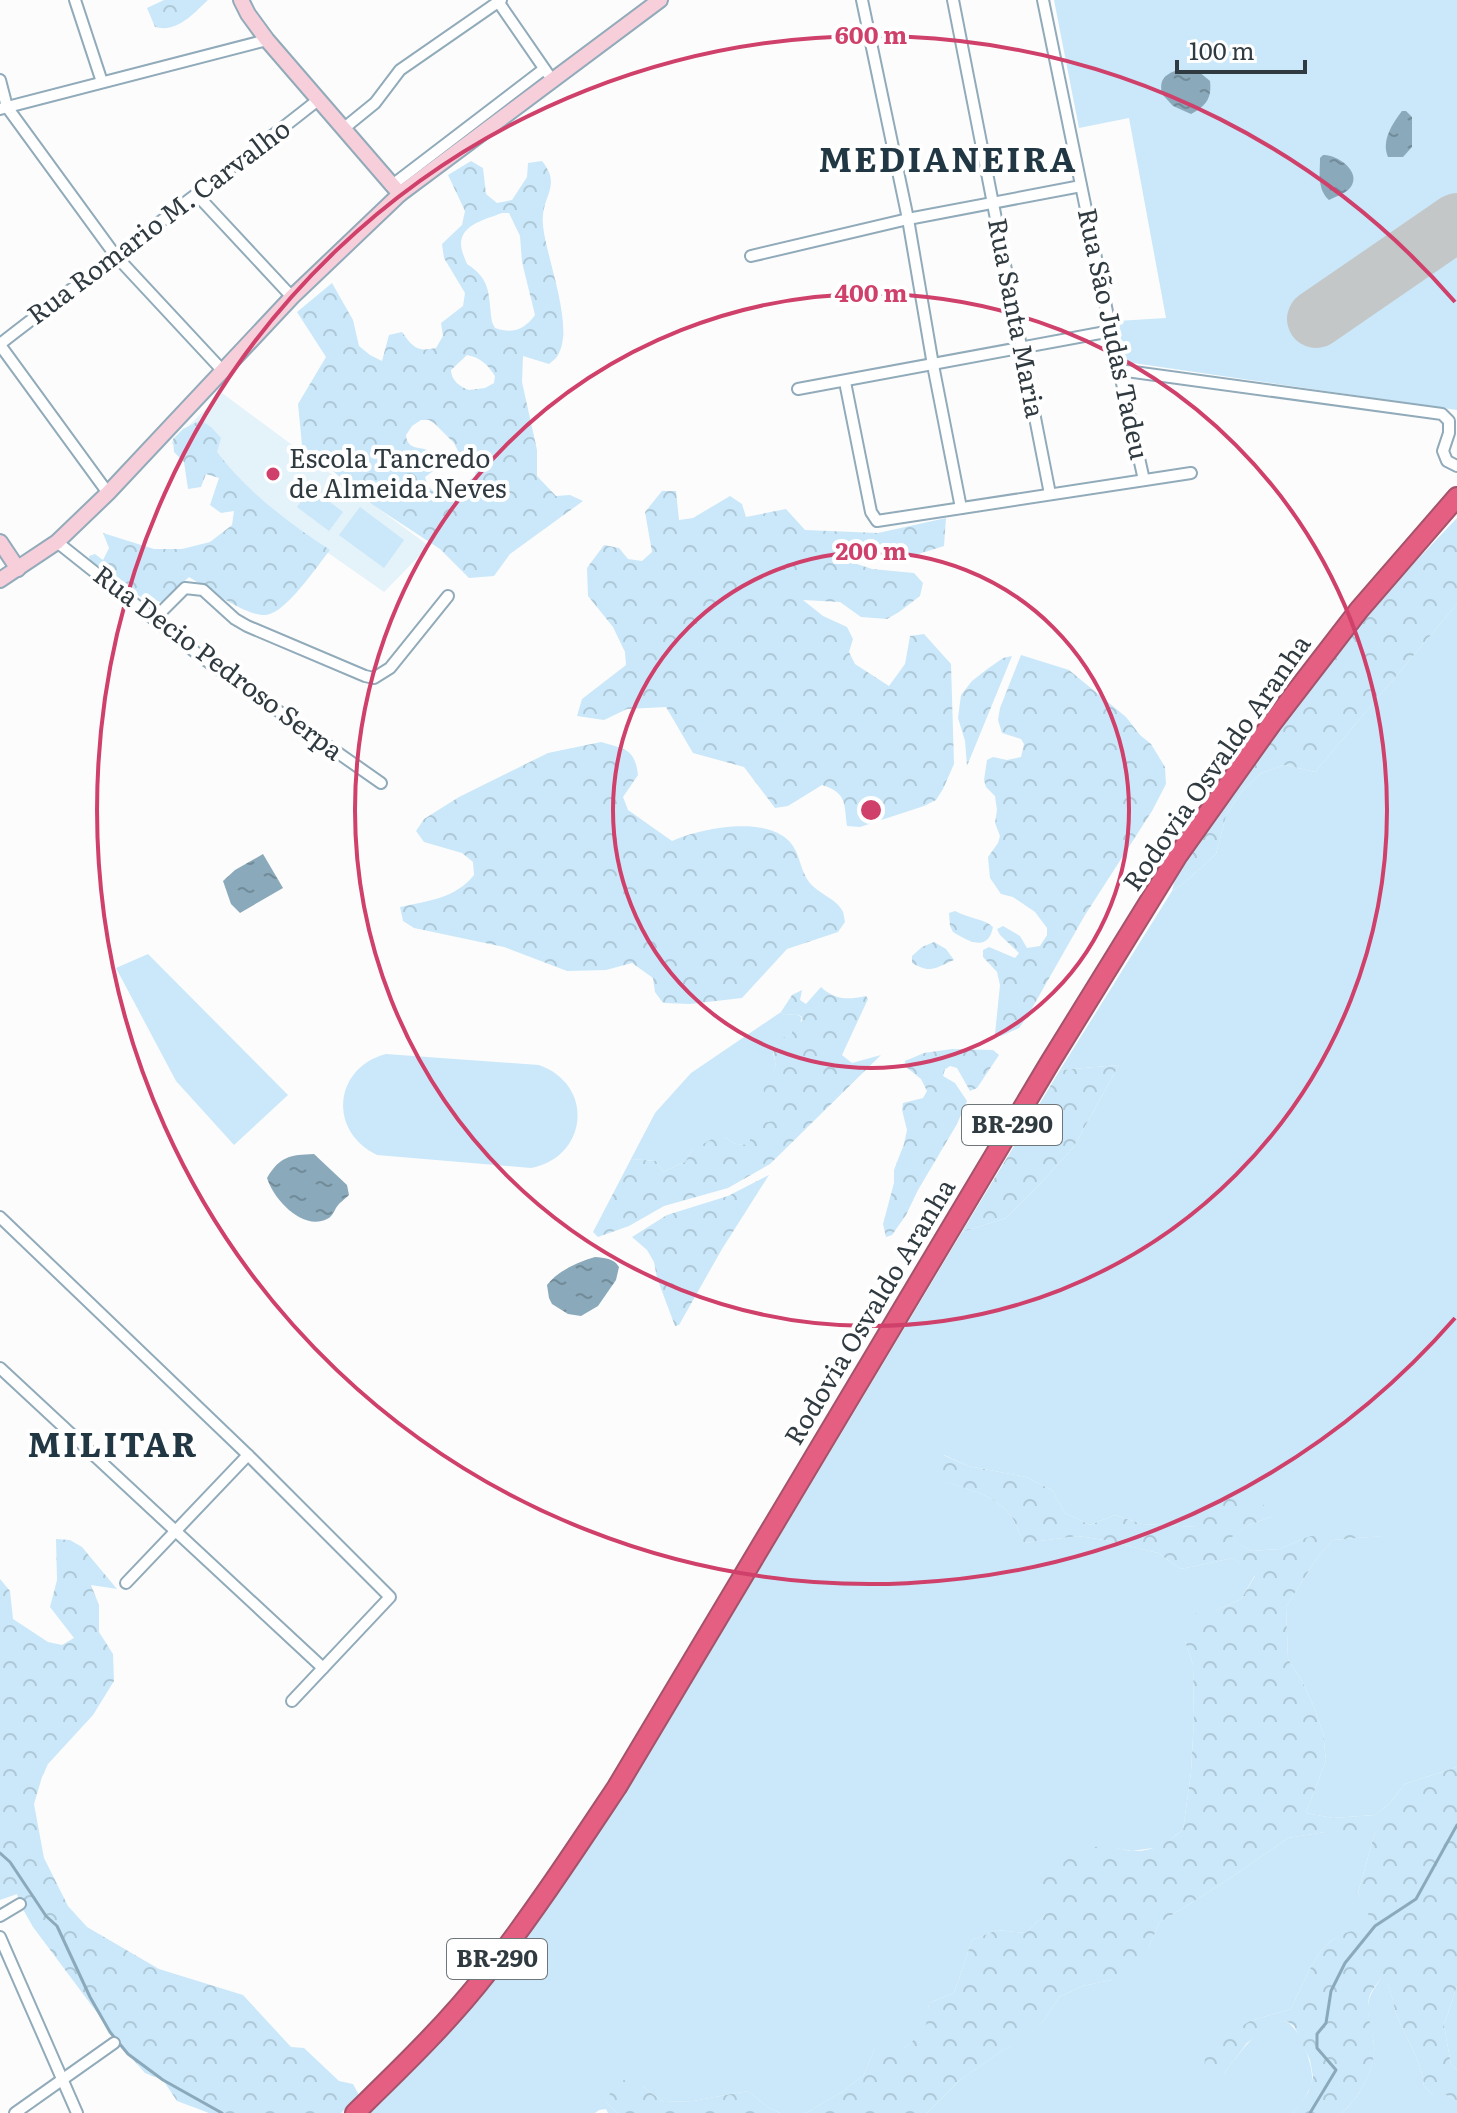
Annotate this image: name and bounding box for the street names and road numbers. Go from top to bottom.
street label: Rua Romario M. Carvalho [18,108,297,332]
street label: Rua São Judas Tadeu [1070,204,1161,463]
street label: Rua Santa Maria [980,214,1057,421]
street label: Rua Decio Pedroso Serpa [86,554,353,768]
street label: Rodovia Osvaldo Aranha [1112,625,1318,898]
road number: BR-290 [962,1105,1062,1145]
street label: Rodovia Osvaldo Aranha [773,1170,963,1451]
road number: BR-290 [447,1939,547,1979]

